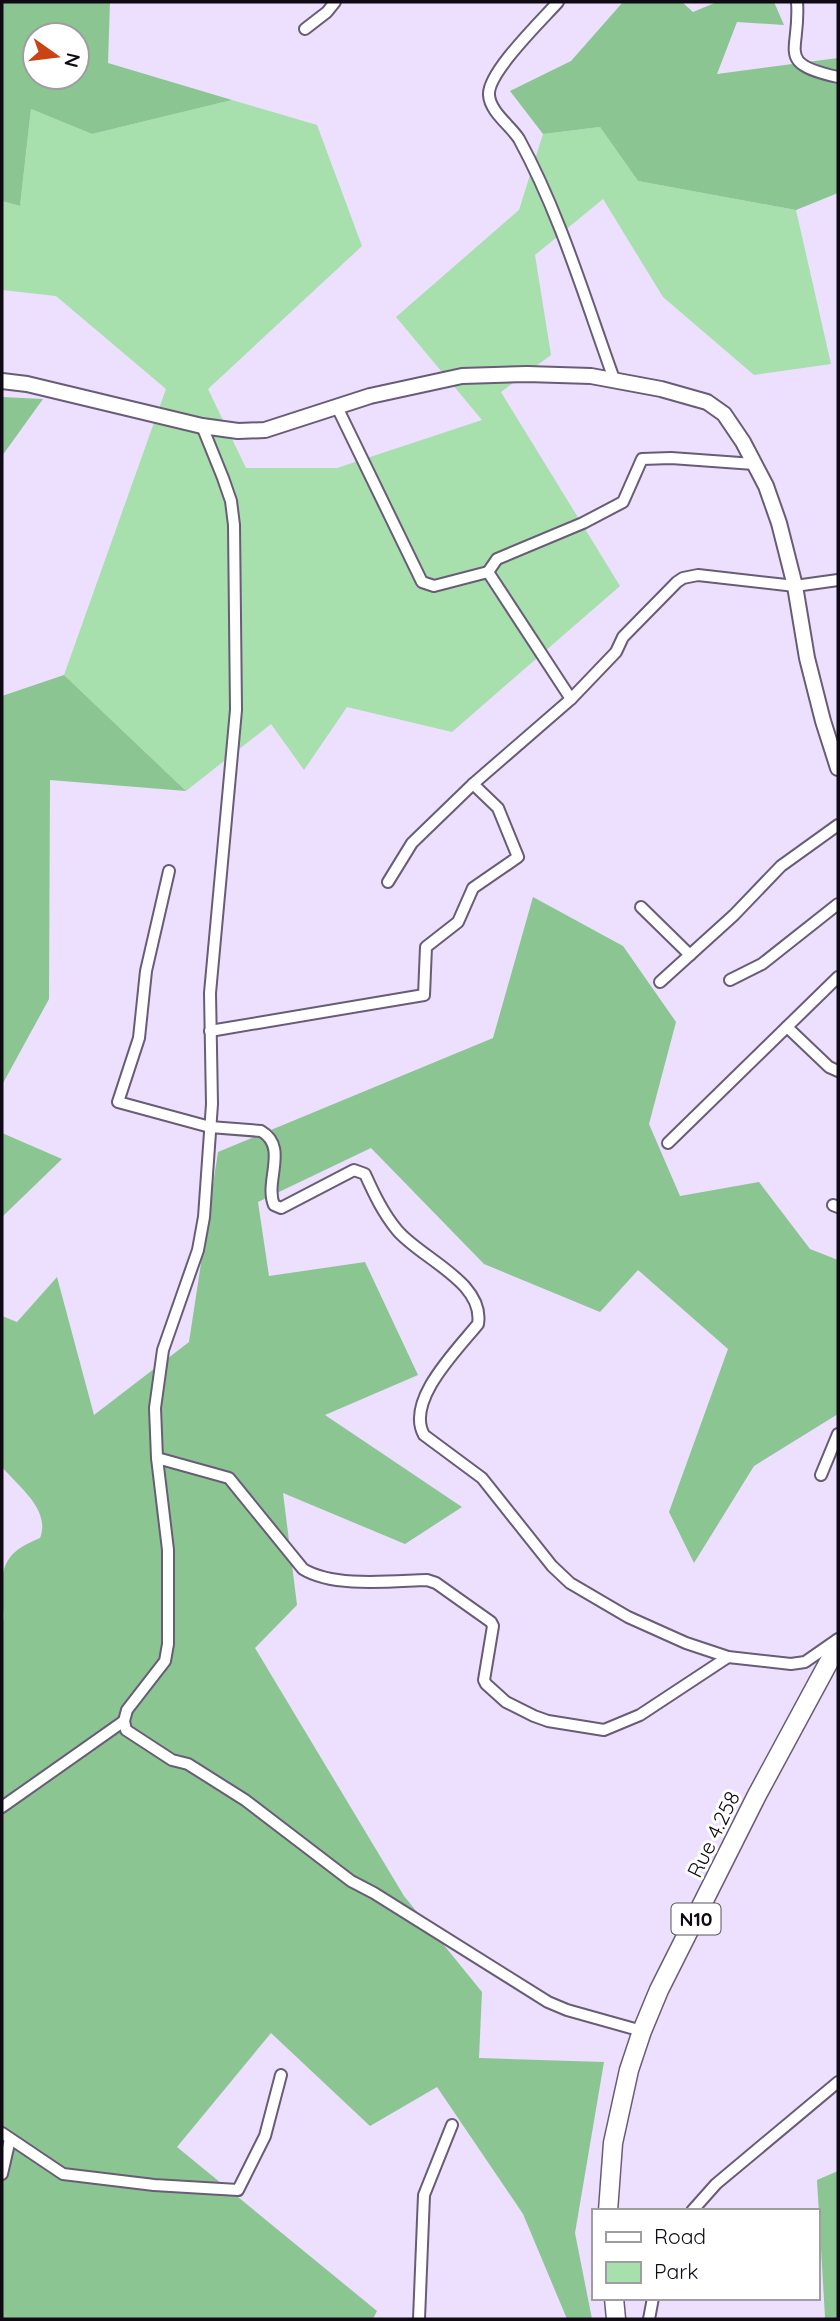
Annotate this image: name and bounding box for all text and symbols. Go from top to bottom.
north arrow [21,21,91,91]
text: N [59,50,86,70]
street label: Rue 4.258 [681,1787,745,1881]
road number: N10 [672,1904,720,1935]
legend [592,2209,819,2300]
text: Road [654,2223,706,2249]
text: Park [654,2258,698,2284]

